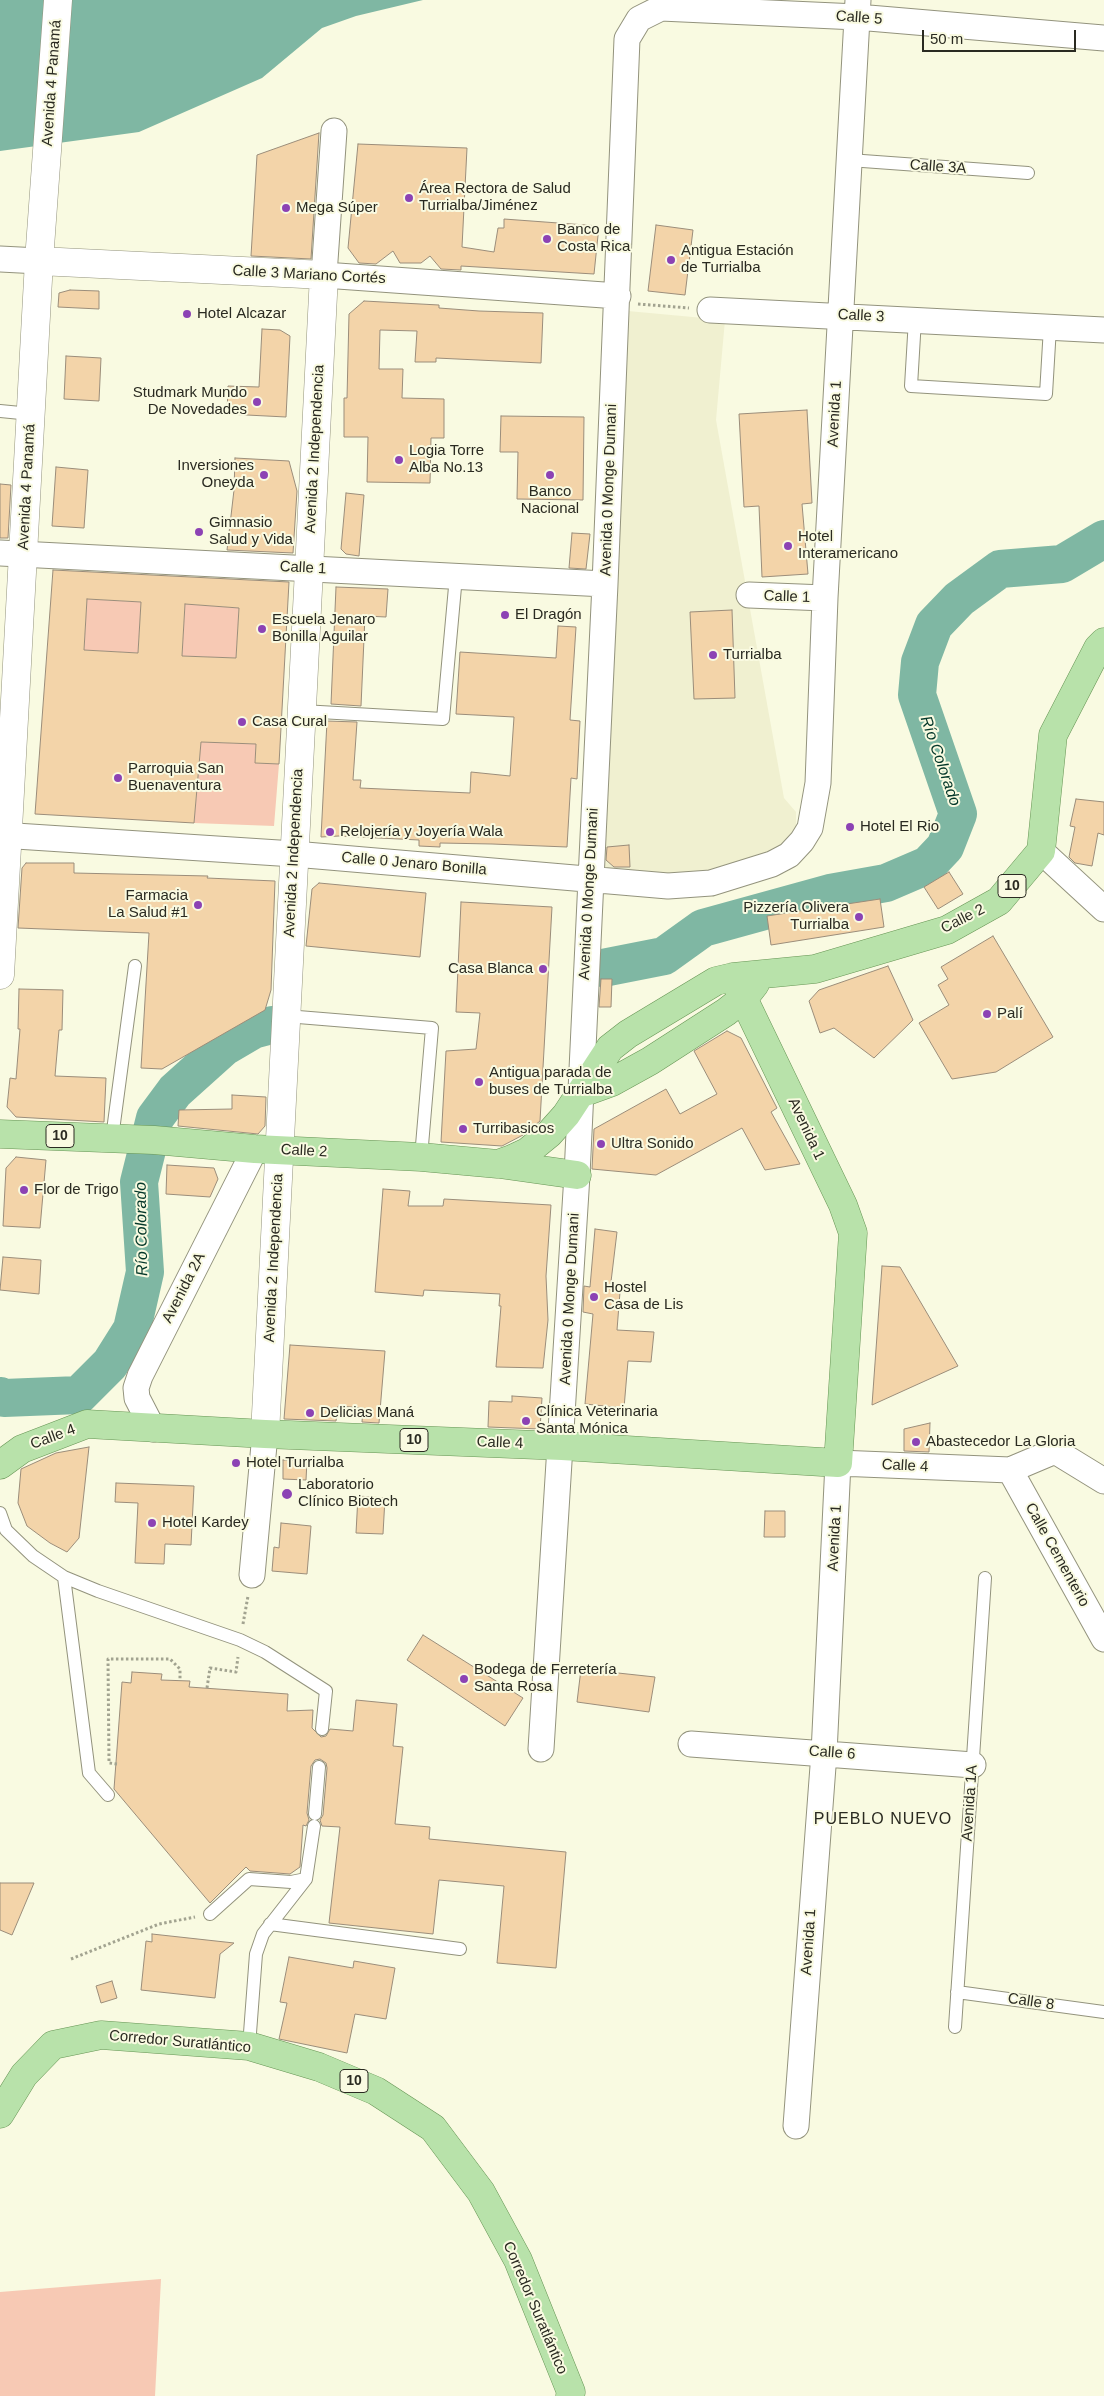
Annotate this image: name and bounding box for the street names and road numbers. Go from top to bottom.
street label: Calle 5 [835,7,883,29]
street label: Avenida 4 Panamá [39,19,65,147]
street label: Calle 3A [909,156,967,178]
street label: Calle 3 Mariano Cortés [232,262,386,288]
street label: Calle 3 [837,306,885,326]
street label: Avenida 2 Independencia [302,364,328,534]
street label: Avenida 1 [824,380,846,448]
street label: Avenida 0 Monge Dumani [597,404,621,576]
street label: Avenida 4 Panamá [15,423,39,551]
street label: Calle 1 [279,558,327,578]
street label: Calle 1 [763,587,811,607]
street label: Avenida 2 Independencia [281,768,307,938]
street label: Avenida 0 Monge Dumani [576,807,602,981]
street label: Calle 0 Jenaro Bonilla [341,849,487,879]
road number: 10 [998,874,1026,898]
street label: Calle 2 [938,900,988,938]
street label: Avenida 1 [784,1095,828,1163]
road number: 10 [46,1124,74,1148]
street label: Calle 2 [280,1141,328,1161]
street label: Avenida 2 Independencia [261,1173,287,1343]
street label: Avenida 0 Monge Dumani [557,1212,583,1386]
street label: Avenida 2A [159,1250,209,1326]
street label: Calle 4 [28,1421,78,1453]
road number: 10 [400,1428,428,1452]
street label: Calle 4 [476,1433,524,1453]
street label: Calle 4 [881,1456,929,1476]
street label: Calle Cementerio [1021,1500,1093,1610]
street label: Avenida 1 [824,1504,846,1572]
street label: Calle 6 [808,1742,856,1764]
street label: Avenida 1A [958,1764,982,1842]
street label: Avenida 1 [798,1908,820,1976]
street label: Calle 8 [1007,1990,1055,2014]
street label: Corredor Suratlántico [108,2027,252,2057]
road number: 10 [340,2070,368,2092]
street label: Corredor Suratlántico [499,2239,571,2377]

